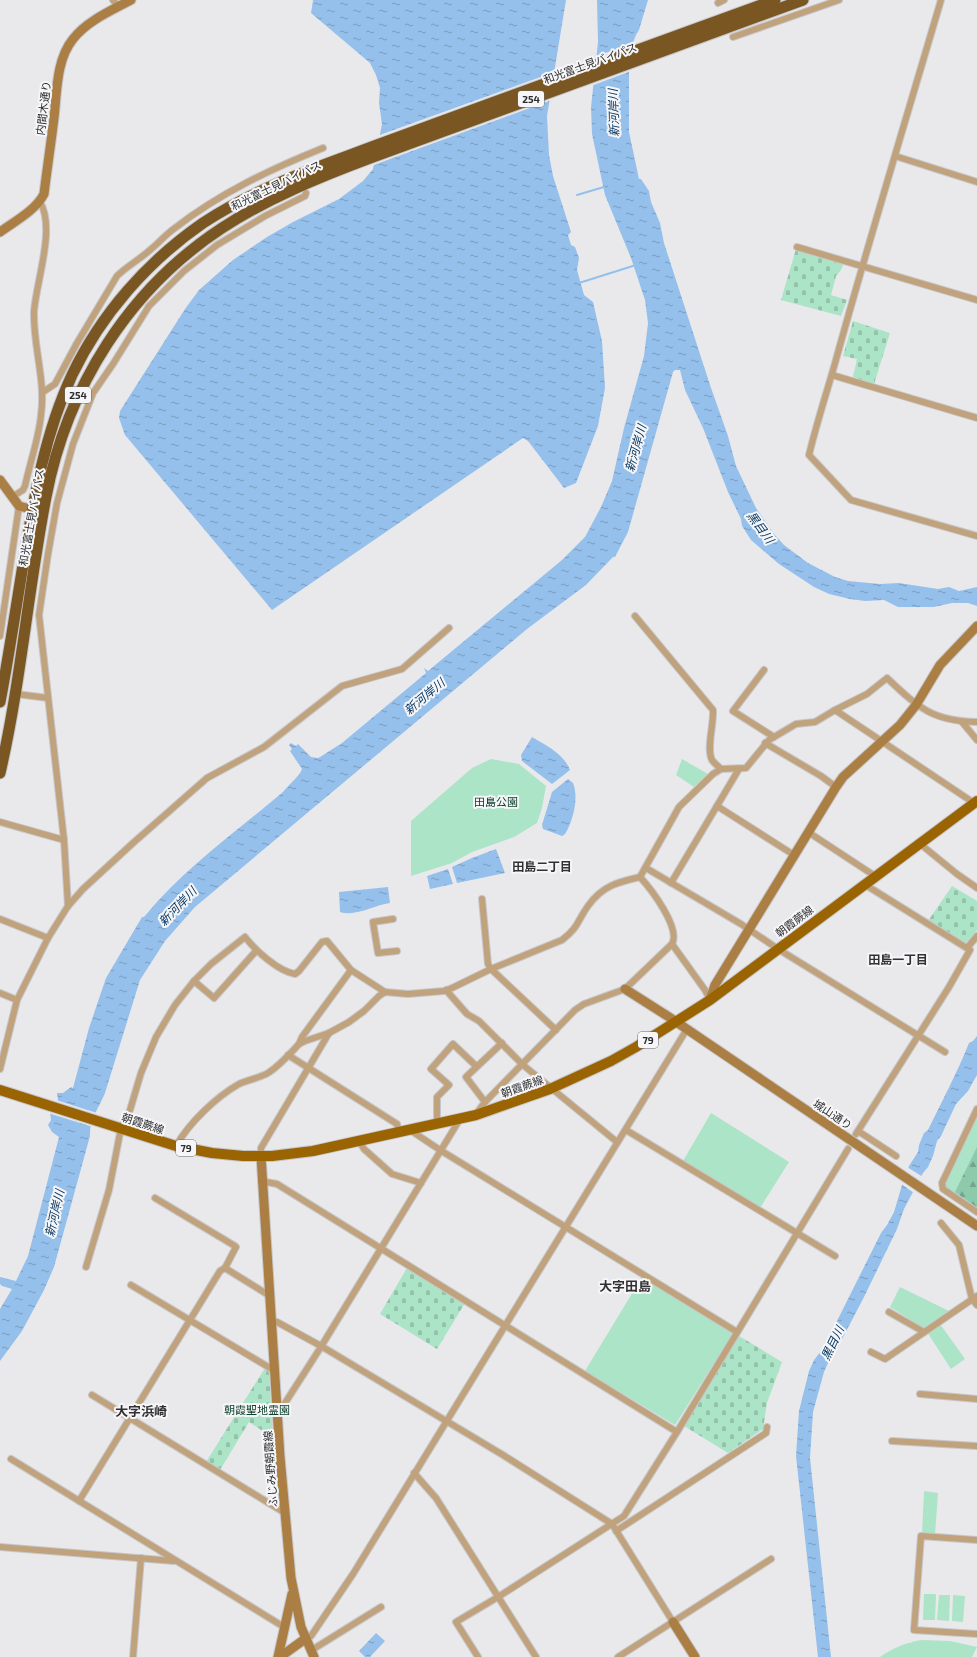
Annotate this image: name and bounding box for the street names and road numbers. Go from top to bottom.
street label: 和光富士見バイパス [541,40,639,86]
street label: 内間木通り [33,80,53,136]
road number: 254 [518,91,544,107]
street label: 和光富士見バイパス [229,158,323,212]
road number: 254 [65,387,91,403]
street label: 和光富士見バイパス [16,467,46,567]
street label: 朝霞蕨線 [773,903,815,939]
road number: 79 [638,1032,658,1048]
street label: 朝霞蕨線 [499,1072,545,1100]
street label: 城山通り [811,1096,855,1132]
street label: 朝霞蕨線 [120,1110,166,1136]
road number: 79 [176,1140,196,1156]
street label: ふじみ野朝霞線 [261,1430,279,1508]

